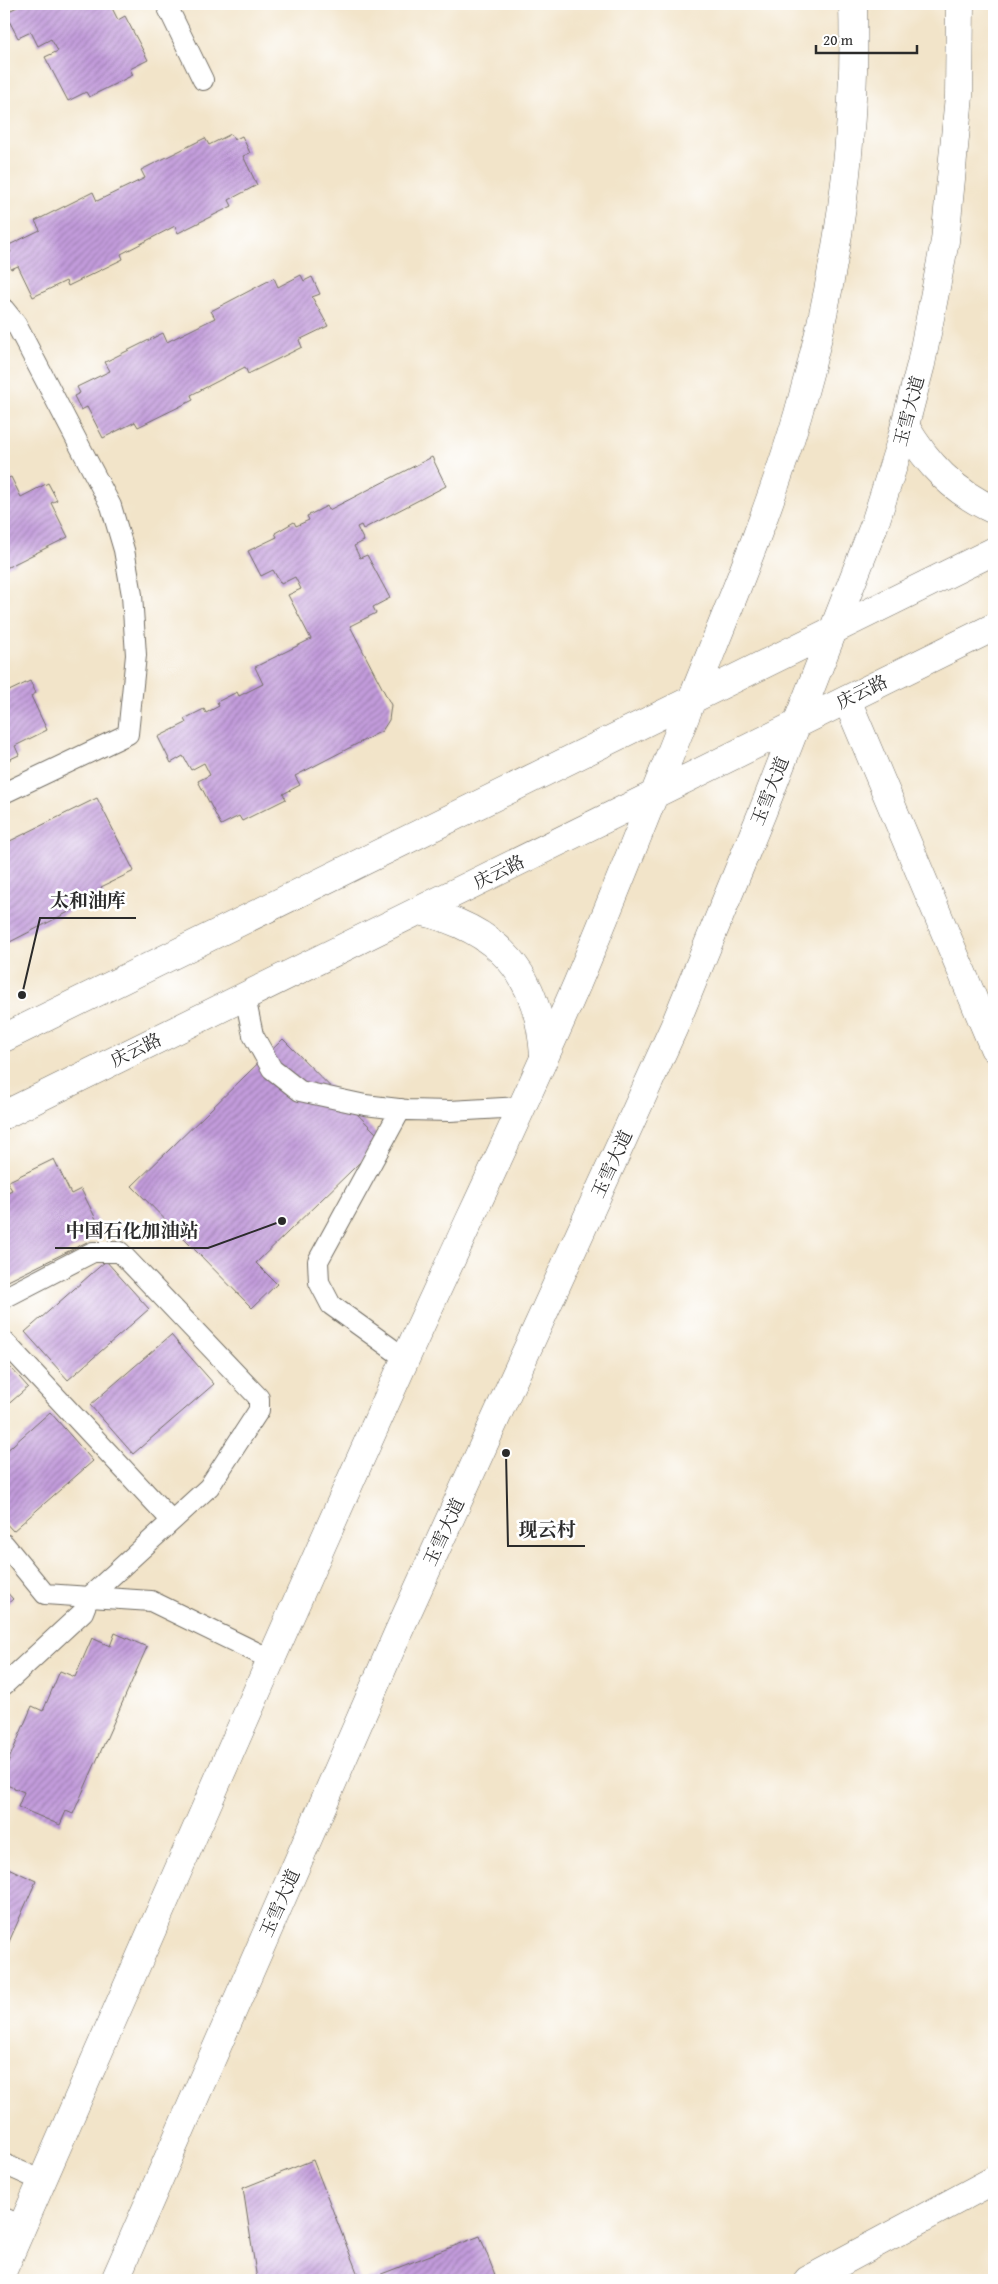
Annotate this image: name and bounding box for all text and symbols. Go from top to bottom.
scale bar [816,22,917,54]
text: 20 m [823,29,854,50]
street label: 玉雪大道 [886,373,931,449]
street label: 庆云路 [832,668,892,716]
street label: 玉雪大道 [744,752,796,829]
street label: 庆云路 [469,848,529,896]
callout: 太和油库 [40,884,136,918]
text: 太和油库 [50,886,126,914]
street label: 庆云路 [106,1026,166,1074]
street label: 玉雪大道 [584,1125,639,1202]
callout: 中国石化加油站 [55,1214,208,1248]
text: 中国石化加油站 [65,1216,199,1244]
street label: 玉雪大道 [416,1493,471,1570]
callout: 现云村 [508,1512,585,1546]
text: 现云村 [518,1515,576,1543]
street label: 玉雪大道 [253,1864,307,1941]

